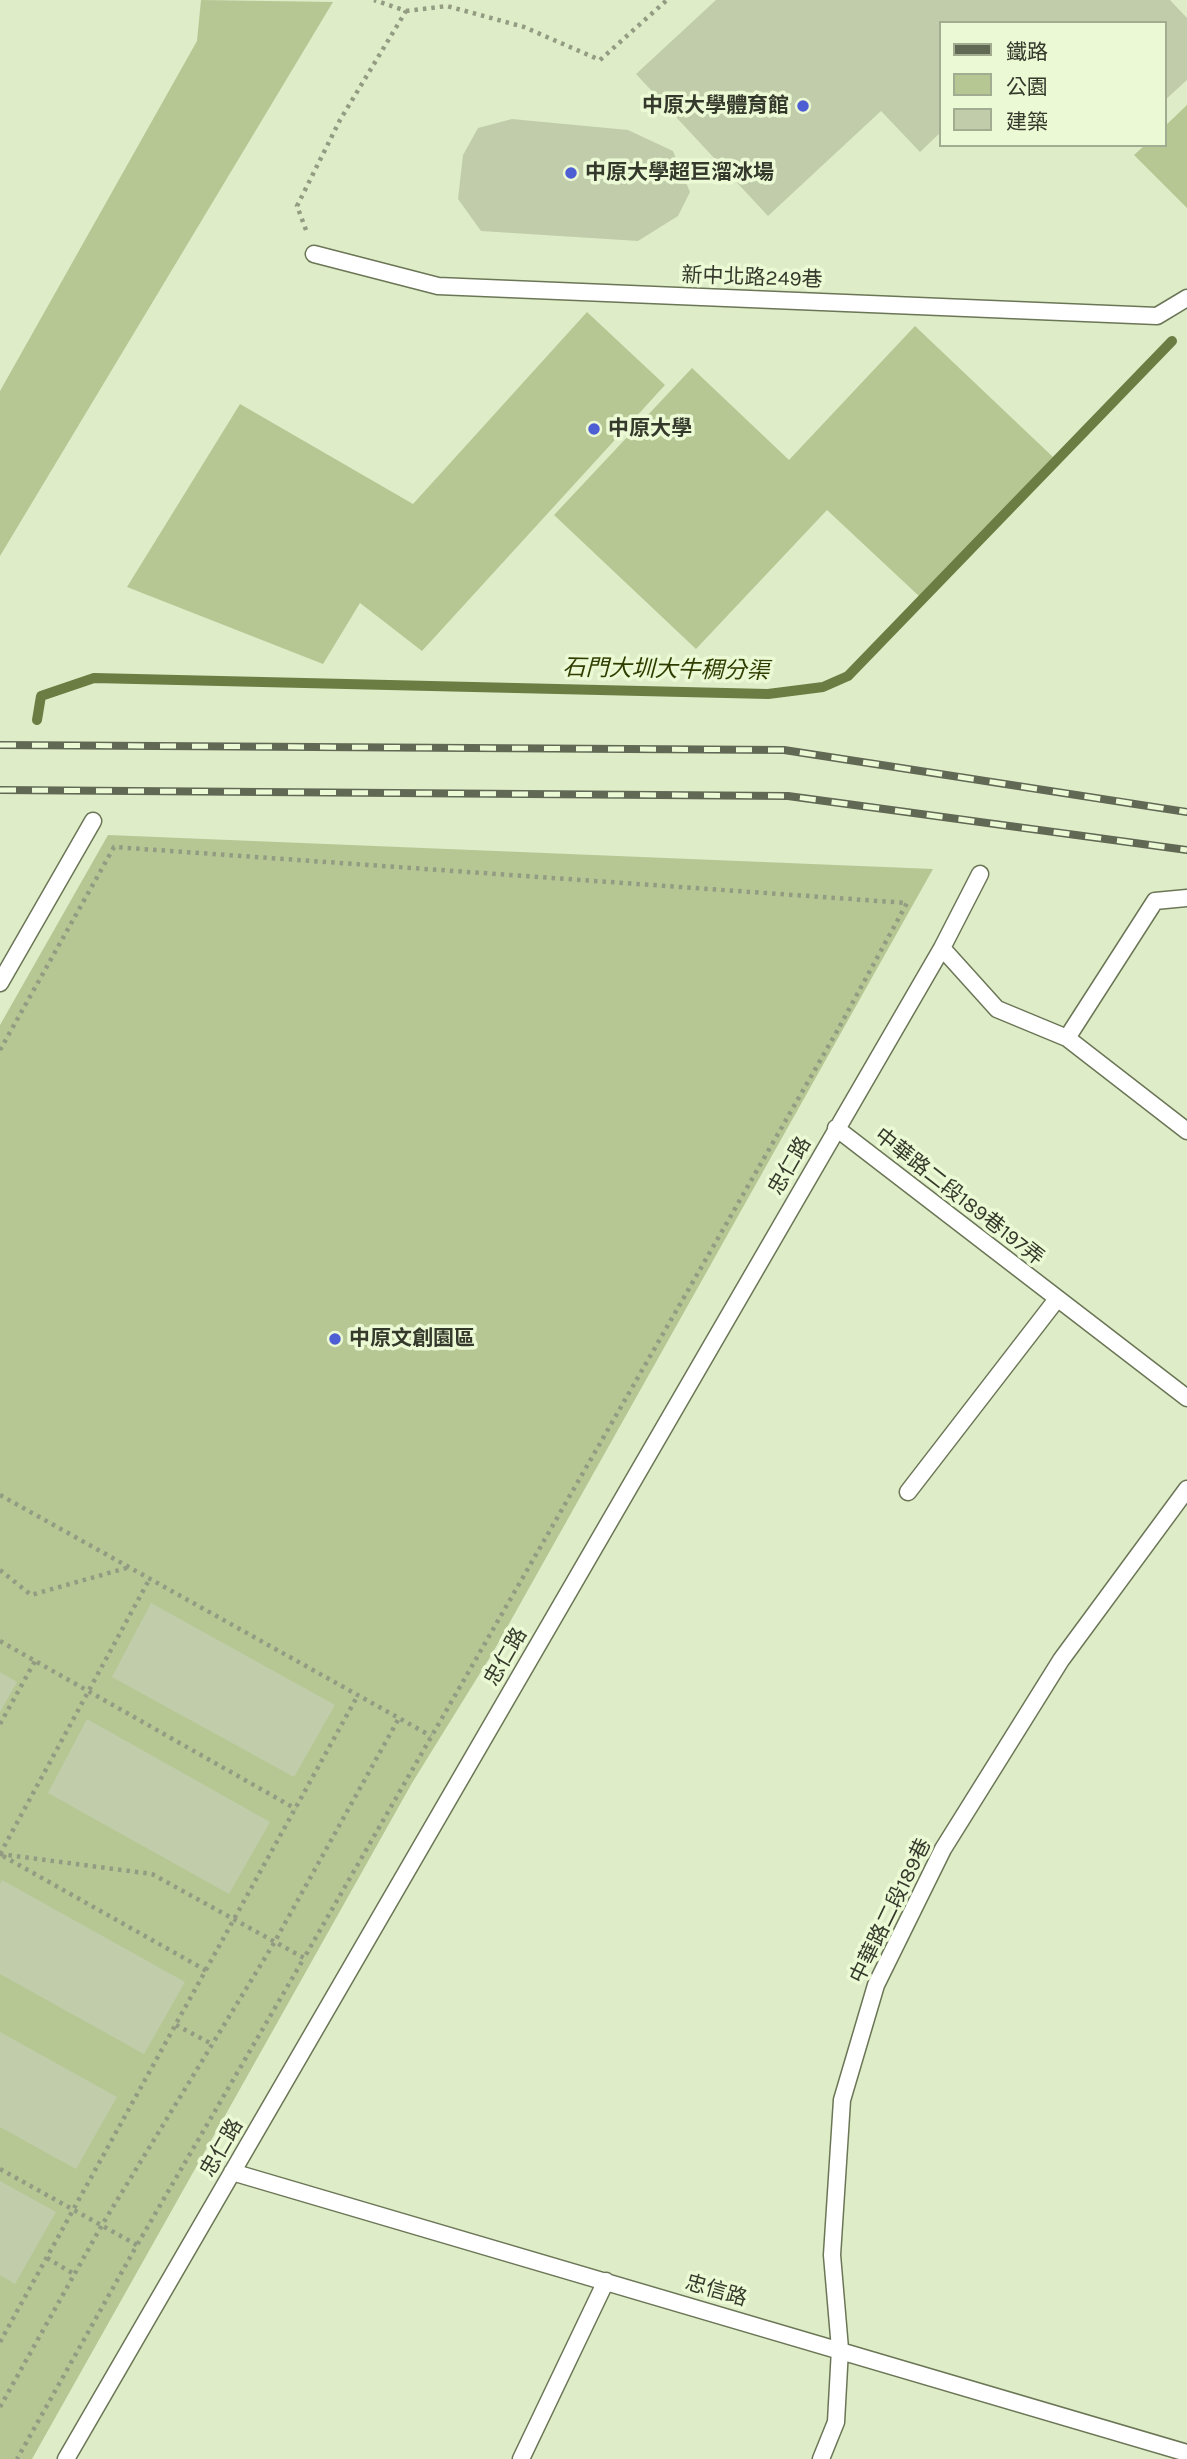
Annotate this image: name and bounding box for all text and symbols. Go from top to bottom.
legend [939,21,1166,147]
text: 鐵路 [1006,40,1048,64]
text: 公園 [1006,75,1048,99]
place label: 中原大學體育館 [642,93,789,119]
marker: 中原大學體育館 [795,98,811,114]
text: 建築 [1006,110,1048,134]
place label: 中原大學超巨溜冰場 [585,160,774,186]
marker: 中原大學超巨溜冰場 [563,165,579,181]
street label: 新中北路249巷 [681,263,823,293]
place label: 中原大學 [608,416,692,442]
marker: 中原大學 [586,421,602,437]
water label: 石門大圳大牛稠分渠 [562,654,770,686]
street label: 中華路二段189巷197弄 [869,1123,1049,1271]
street label: 忠仁路 [763,1132,817,1200]
place label: 中原文創園區 [349,1326,475,1352]
marker: 中原文創園區 [327,1331,343,1347]
street label: 忠仁路 [479,1623,533,1691]
street label: 中華路二段189巷 [845,1834,937,1988]
street label: 忠仁路 [195,2114,249,2182]
street label: 忠信路 [682,2270,750,2312]

